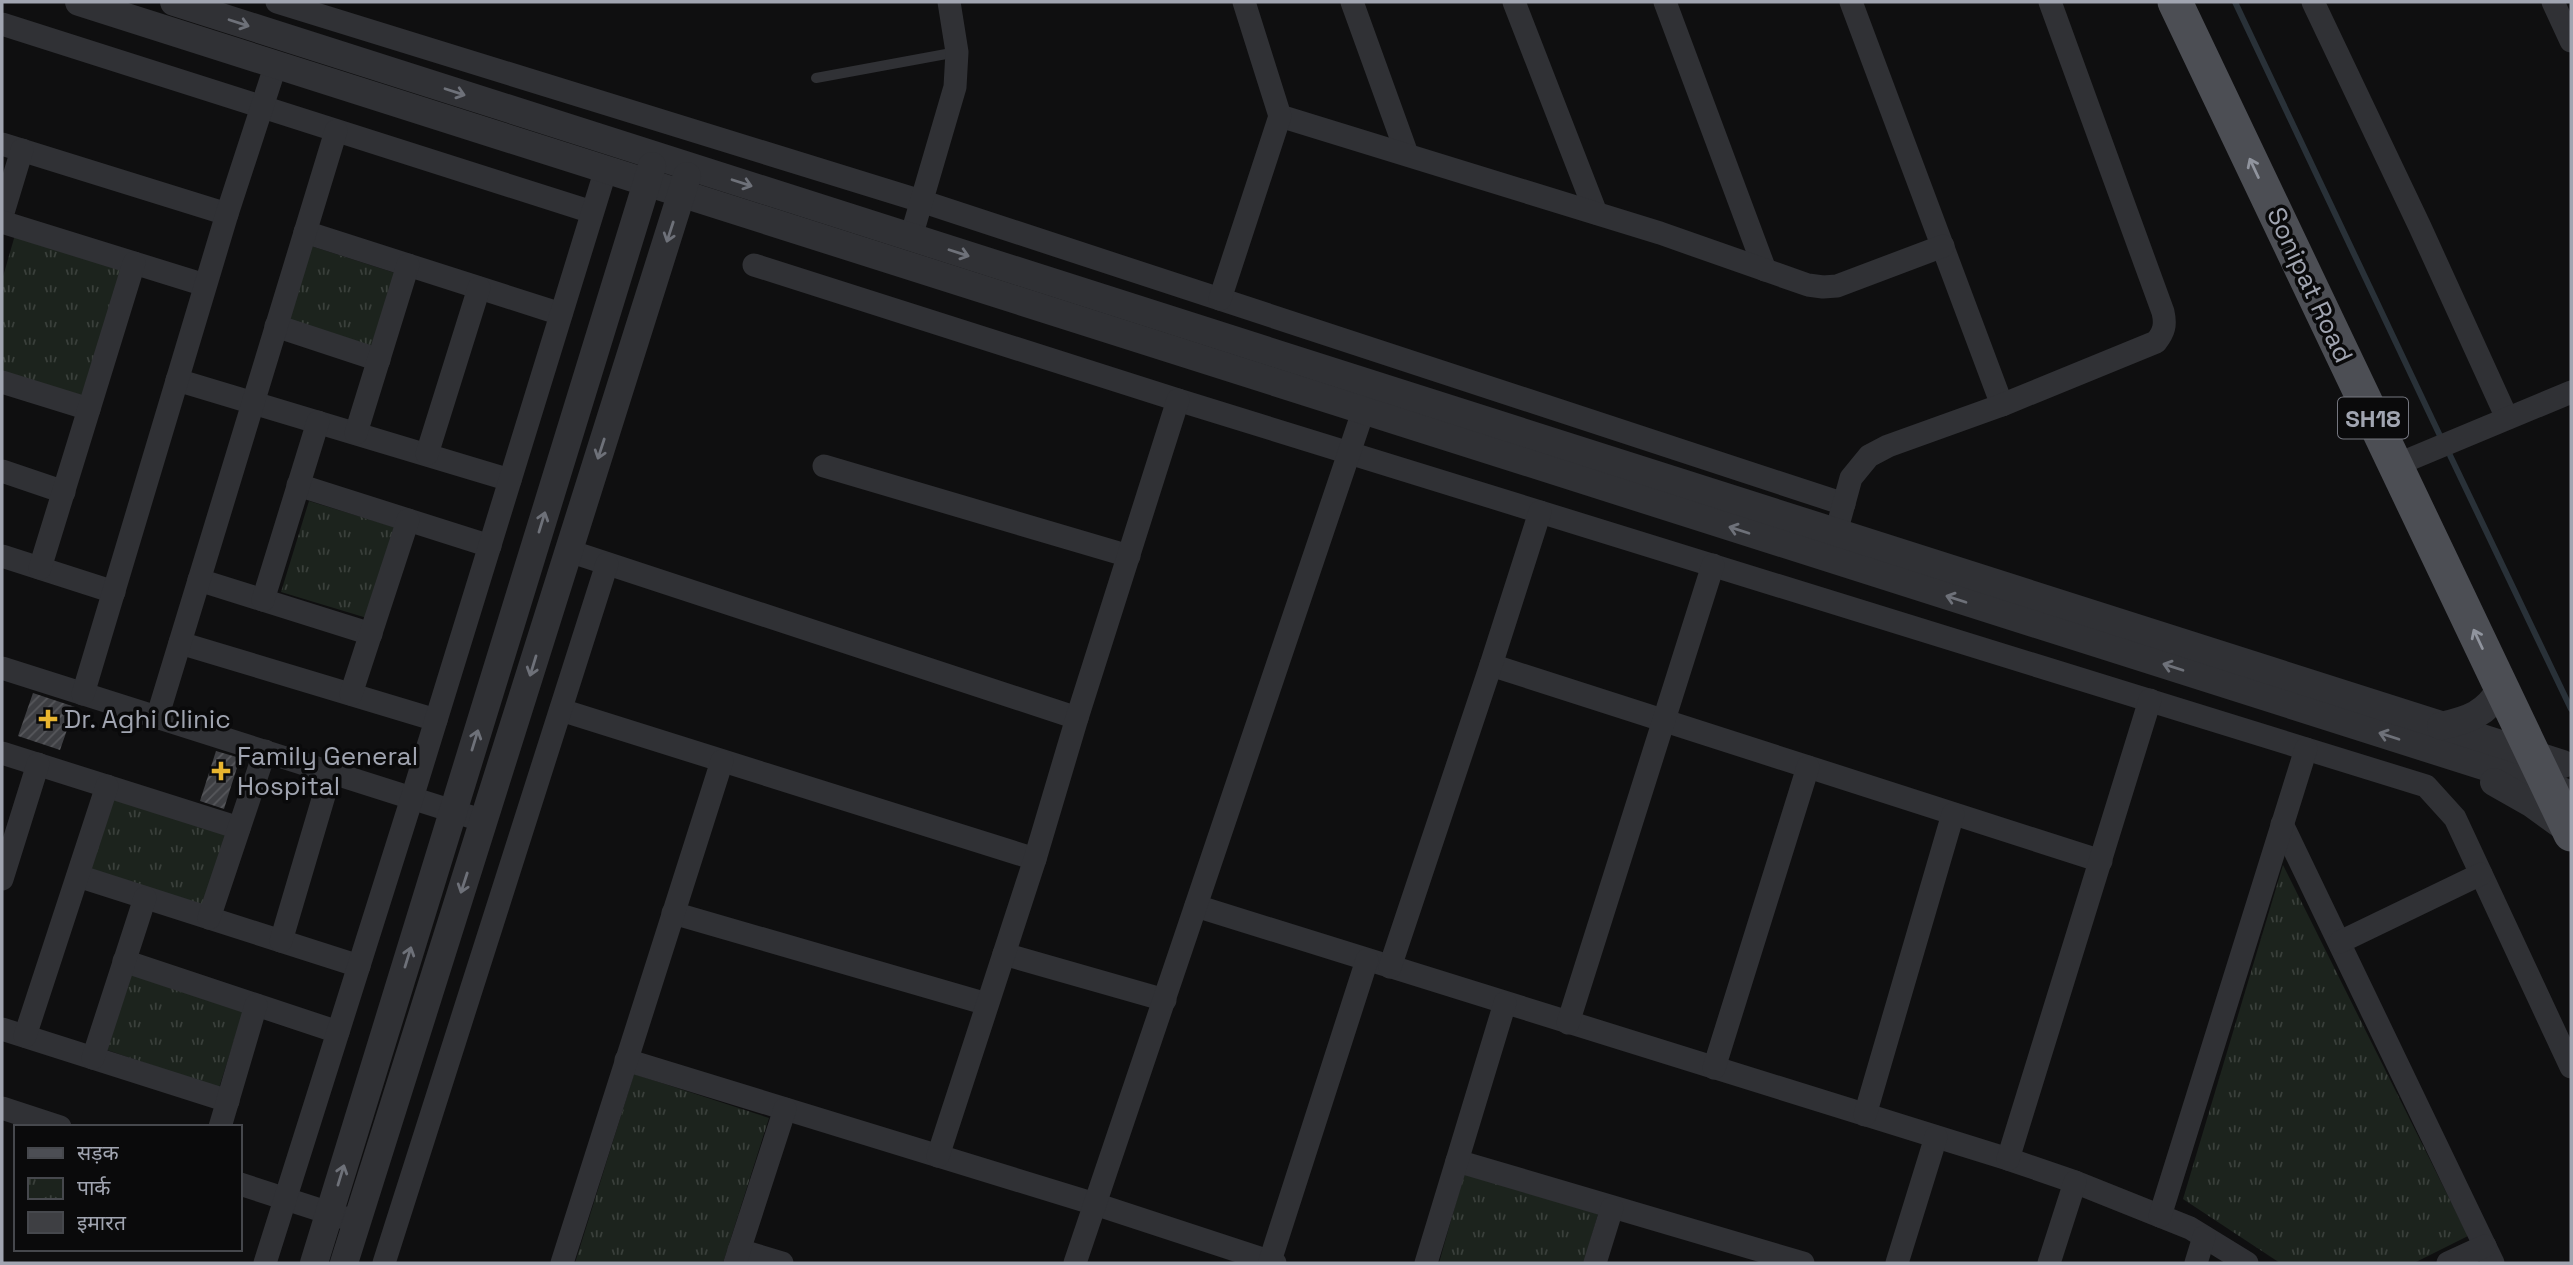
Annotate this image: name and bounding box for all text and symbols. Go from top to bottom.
one-way arrow [227,17,249,30]
one-way arrow [444,86,466,99]
one-way arrow [2247,158,2261,179]
one-way arrow [731,178,753,191]
street label: Sonipat Road [2259,202,2361,368]
one-way arrow [662,221,675,243]
one-way arrow [947,247,969,260]
road number: SH18 [2338,398,2408,438]
one-way arrow [594,438,607,460]
one-way arrow [537,512,550,534]
one-way arrow [1728,523,1750,536]
one-way arrow [1945,591,1967,604]
one-way arrow [2471,629,2485,650]
one-way arrow [525,655,538,677]
one-way arrow [2162,660,2184,673]
place label: Dr. Aghi Clinic [64,702,231,736]
marker: Dr. Aghi Clinic [38,709,58,729]
one-way arrow [470,729,483,751]
one-way arrow [2379,729,2401,742]
place label: Family General Hospital [237,739,418,803]
marker: Family General Hospital [211,761,231,781]
one-way arrow [457,872,470,894]
one-way arrow [403,947,416,969]
legend [14,1125,242,1251]
text: सड़क [77,1139,119,1166]
one-way arrow [336,1164,348,1186]
text: पार्क [77,1174,111,1201]
text: इमारत [77,1209,127,1236]

